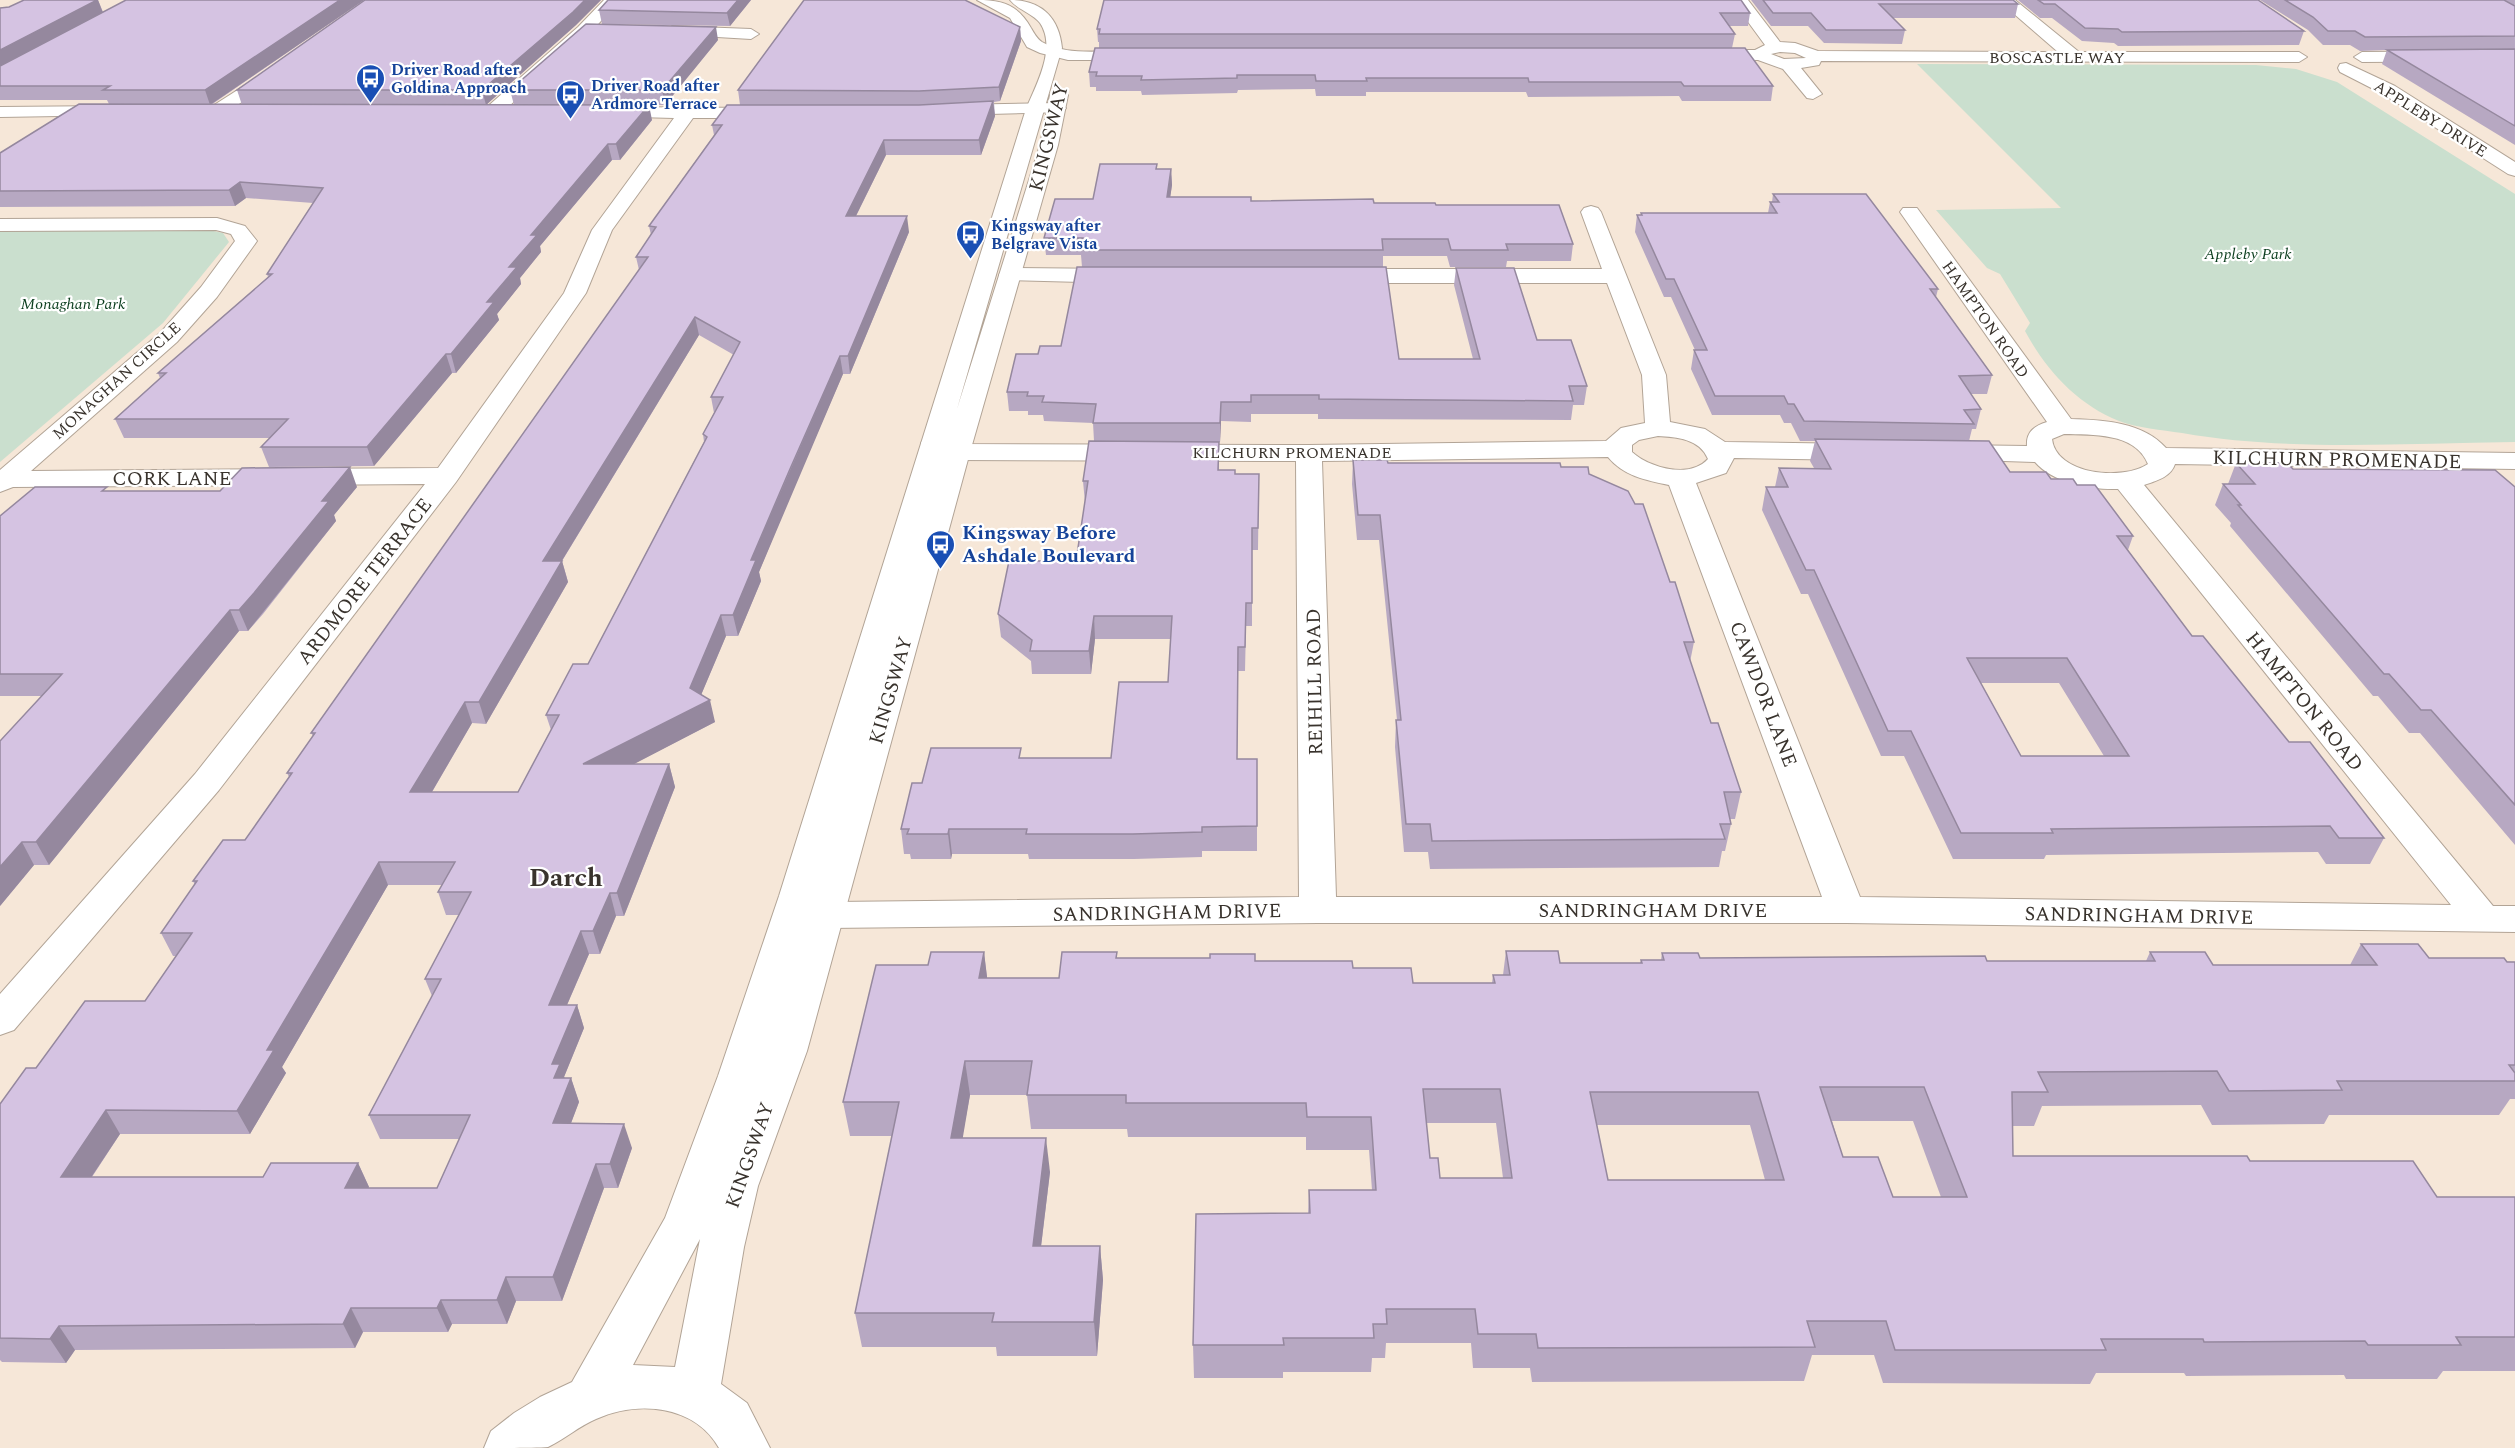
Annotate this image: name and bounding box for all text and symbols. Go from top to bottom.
street label: BOSCASTLE WAY [1989,46,2125,70]
place label: Driver Road after Goldina Approach [391,58,527,100]
bus stop icon: Driver Road after Goldina Approach [354,62,386,104]
place label: Driver Road after Ardmore Terrace [591,74,719,116]
street label: APPLEBY DRIVE [2369,74,2492,163]
bus stop icon: Driver Road after Ardmore Terrace [554,78,586,120]
street label: KINGSWAY [1021,80,1077,195]
place label: Kingsway after Belgrave Vista [991,214,1101,256]
bus stop icon: Kingsway after Belgrave Vista [954,218,986,260]
park label: Appleby Park [2203,242,2292,266]
street label: HAMPTON ROAD [1936,256,2035,383]
park label: Monaghan Park [21,292,126,316]
street label: MONAGHAN CIRCLE [47,316,187,445]
street label: KILCHURN PROMENADE [1192,441,1392,465]
street label: KILCHURN PROMENADE [2212,443,2462,477]
street label: CORK LANE [112,464,232,494]
street label: ARDMORE TERRACE [290,492,440,672]
place label: Kingsway Before Ashdale Boulevard [962,518,1136,571]
bus stop icon: Kingsway Before Ashdale Boulevard [925,528,957,570]
street label: REIHILL ROAD [1299,608,1331,756]
street label: CAWDOR LANE [1721,617,1805,772]
street label: HAMPTON ROAD [2238,625,2370,778]
street label: KINGSWAY [861,633,921,748]
district label: Darch [529,858,603,898]
street label: SANDRINGHAM DRIVE [1052,896,1282,930]
street label: SANDRINGHAM DRIVE [1539,896,1767,926]
street label: SANDRINGHAM DRIVE [2024,899,2254,933]
street label: KINGSWAY [718,1098,782,1213]

